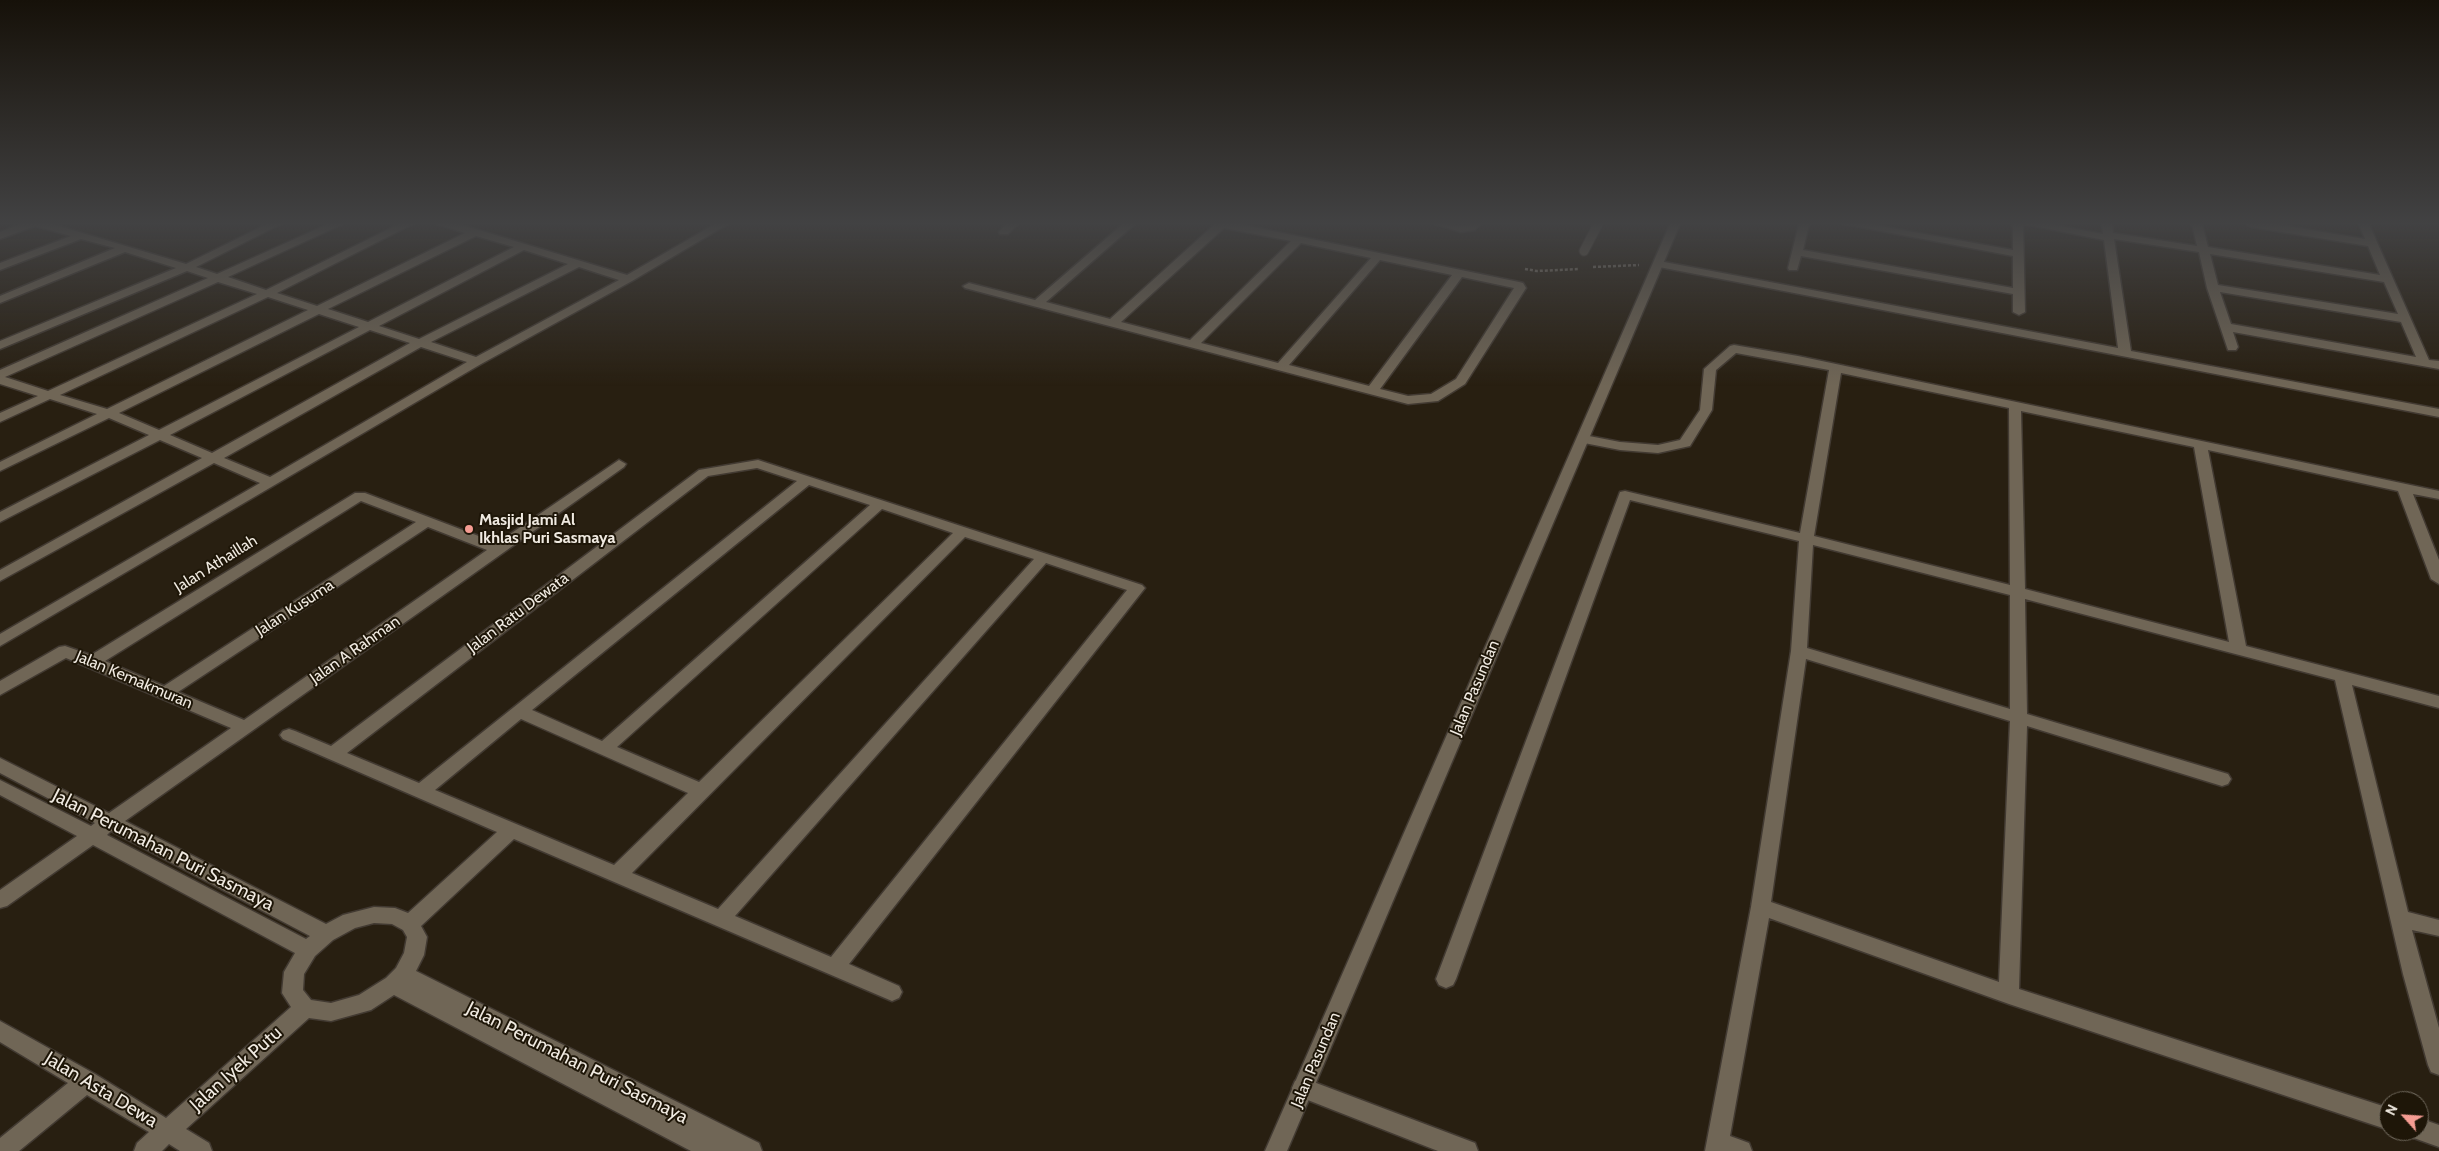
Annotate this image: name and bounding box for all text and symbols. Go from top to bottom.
place label: Masjid Jami Al Ikhlas Puri Sasmaya [479,510,616,548]
marker: Masjid Jami Al Ikhlas Puri Sasmaya [463,523,475,535]
street label: Jalan Athaillah [171,531,261,597]
street label: Jalan Ratu Dewata [464,569,572,657]
street label: Jalan Kusuma [252,576,338,640]
street label: Jalan A Rahman [306,612,404,688]
street label: Jalan Pasundan [1446,637,1504,739]
street label: Jalan Kemakmuran [73,647,195,713]
street label: Jalan Perumahan Puri Sasmaya [48,784,278,916]
street label: Jalan Perumahan Puri Sasmaya [462,997,692,1129]
street label: Jalan Pasundan [1287,1009,1345,1111]
street label: Jalan Iyek Putu [185,1022,287,1116]
street label: Jalan Asta Dewa [40,1047,162,1133]
north arrow [2379,1091,2429,1141]
text: N [2381,1101,2402,1118]

